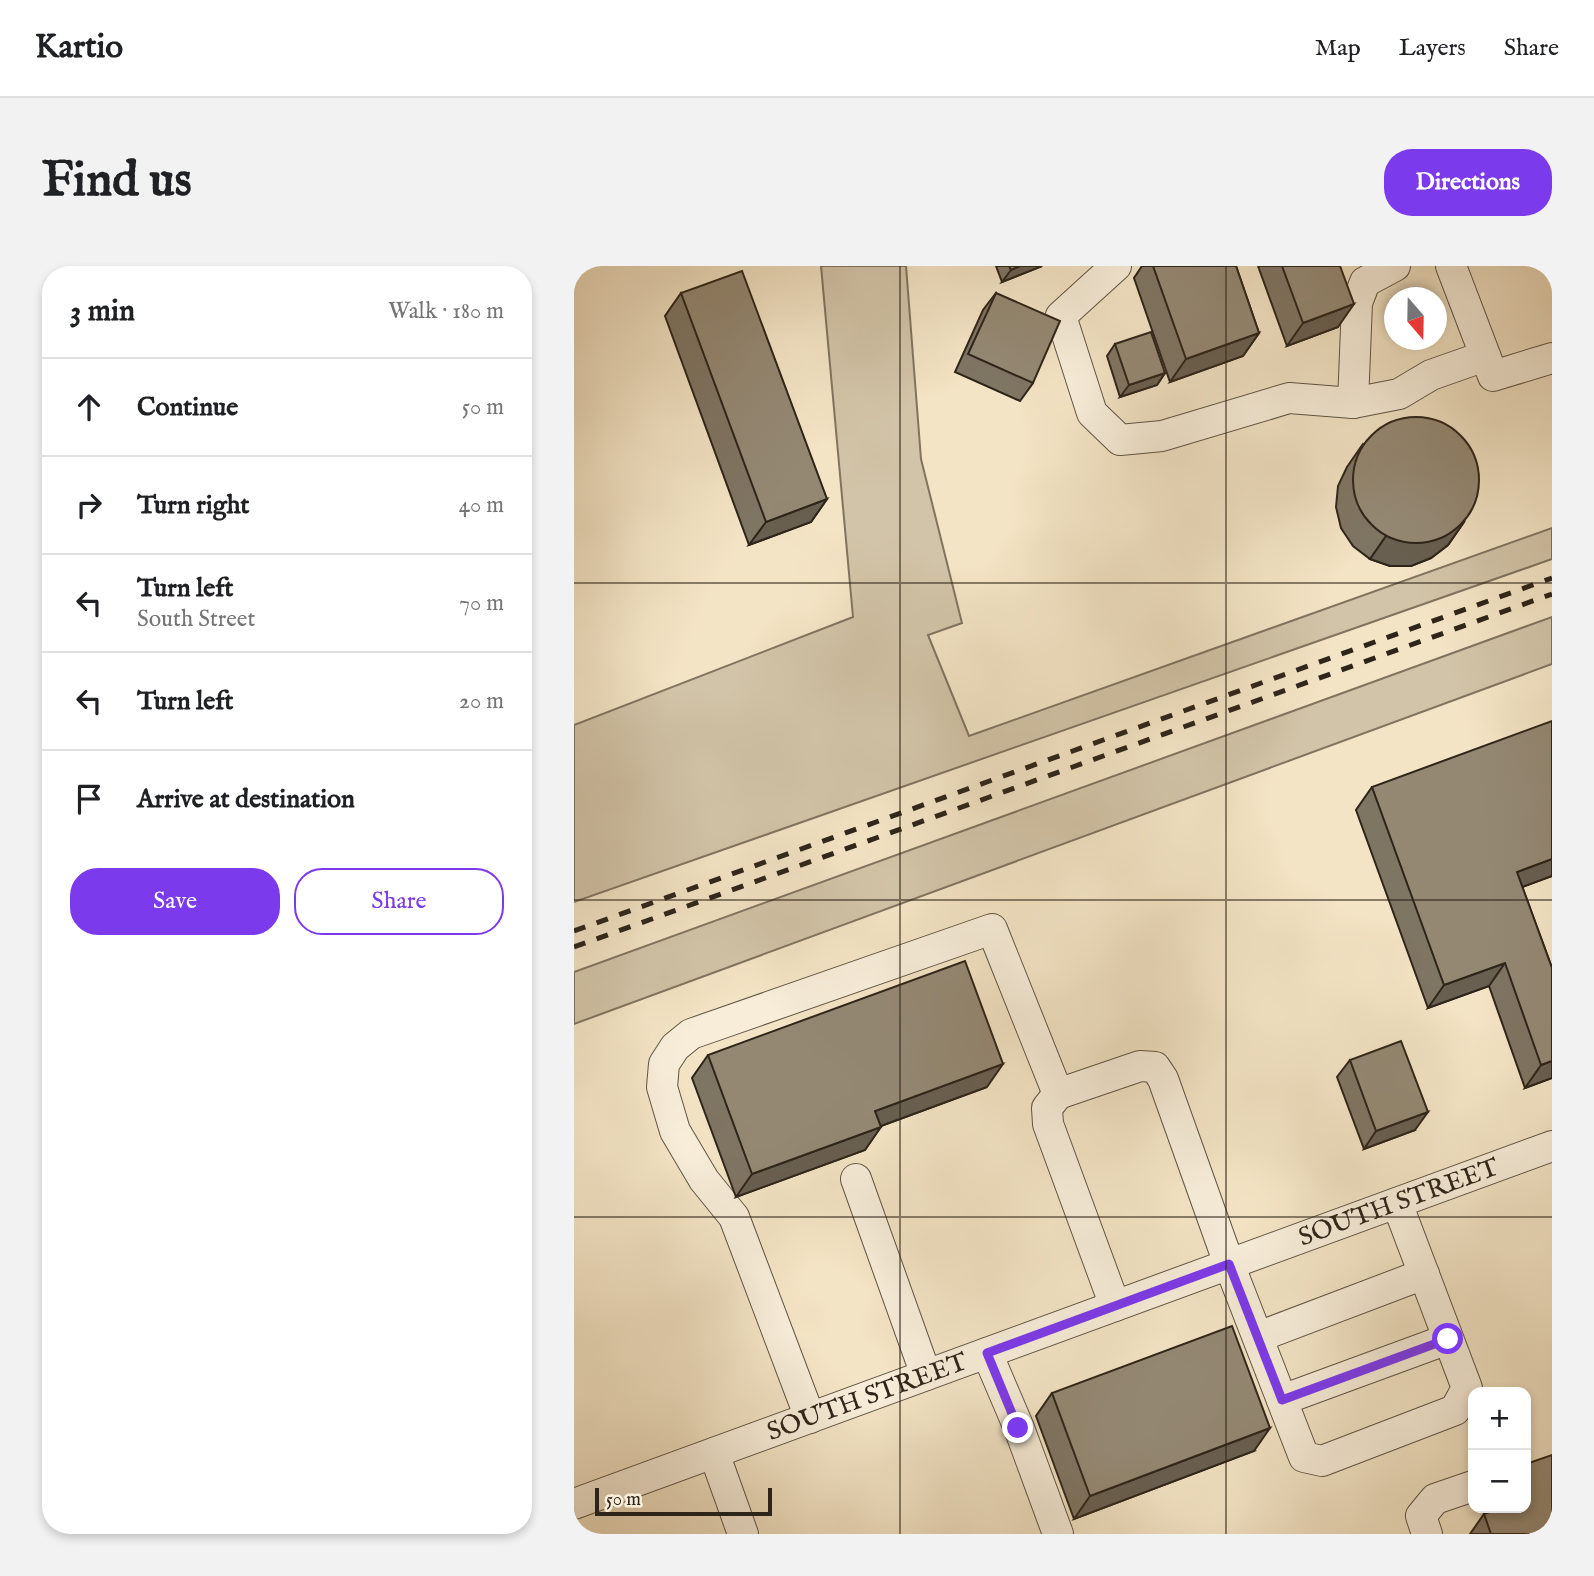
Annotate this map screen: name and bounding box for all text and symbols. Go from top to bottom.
text: Kartio [35,27,123,69]
text: Map [1315,33,1361,64]
text: Layers [1399,33,1466,64]
text: Share [1504,33,1559,64]
button: Directions [1384,149,1552,216]
text: Find us [42,151,192,213]
north arrow [1384,287,1447,350]
text: 3 min [70,293,135,331]
text: Walk · 180 m [388,297,504,326]
icon: ahead [70,388,108,426]
text: Continue [137,391,238,424]
text: 50 m [462,393,504,422]
icon: right [70,486,108,524]
text: Turn right [137,489,250,522]
text: 40 m [459,491,504,520]
text: Turn left [137,572,234,605]
icon: left [70,584,108,622]
text: 70 m [459,589,504,618]
text: South Street [137,605,255,634]
icon: left [70,682,108,720]
text: Turn left [137,685,234,718]
text: 20 m [459,687,504,716]
icon: arrive [70,780,108,818]
text: Arrive at destination [137,783,355,816]
button: Save [70,868,280,935]
button: Share [294,868,504,935]
street label: SOUTH STREET [1294,1150,1503,1254]
route start [1432,1323,1463,1354]
street label: SOUTH STREET [762,1345,972,1448]
map controls [1468,1387,1531,1513]
button: + [1468,1387,1531,1450]
route end [1002,1412,1033,1443]
button: − [1468,1450,1531,1513]
scale bar [595,1485,772,1517]
text: 50 m [606,1488,641,1512]

